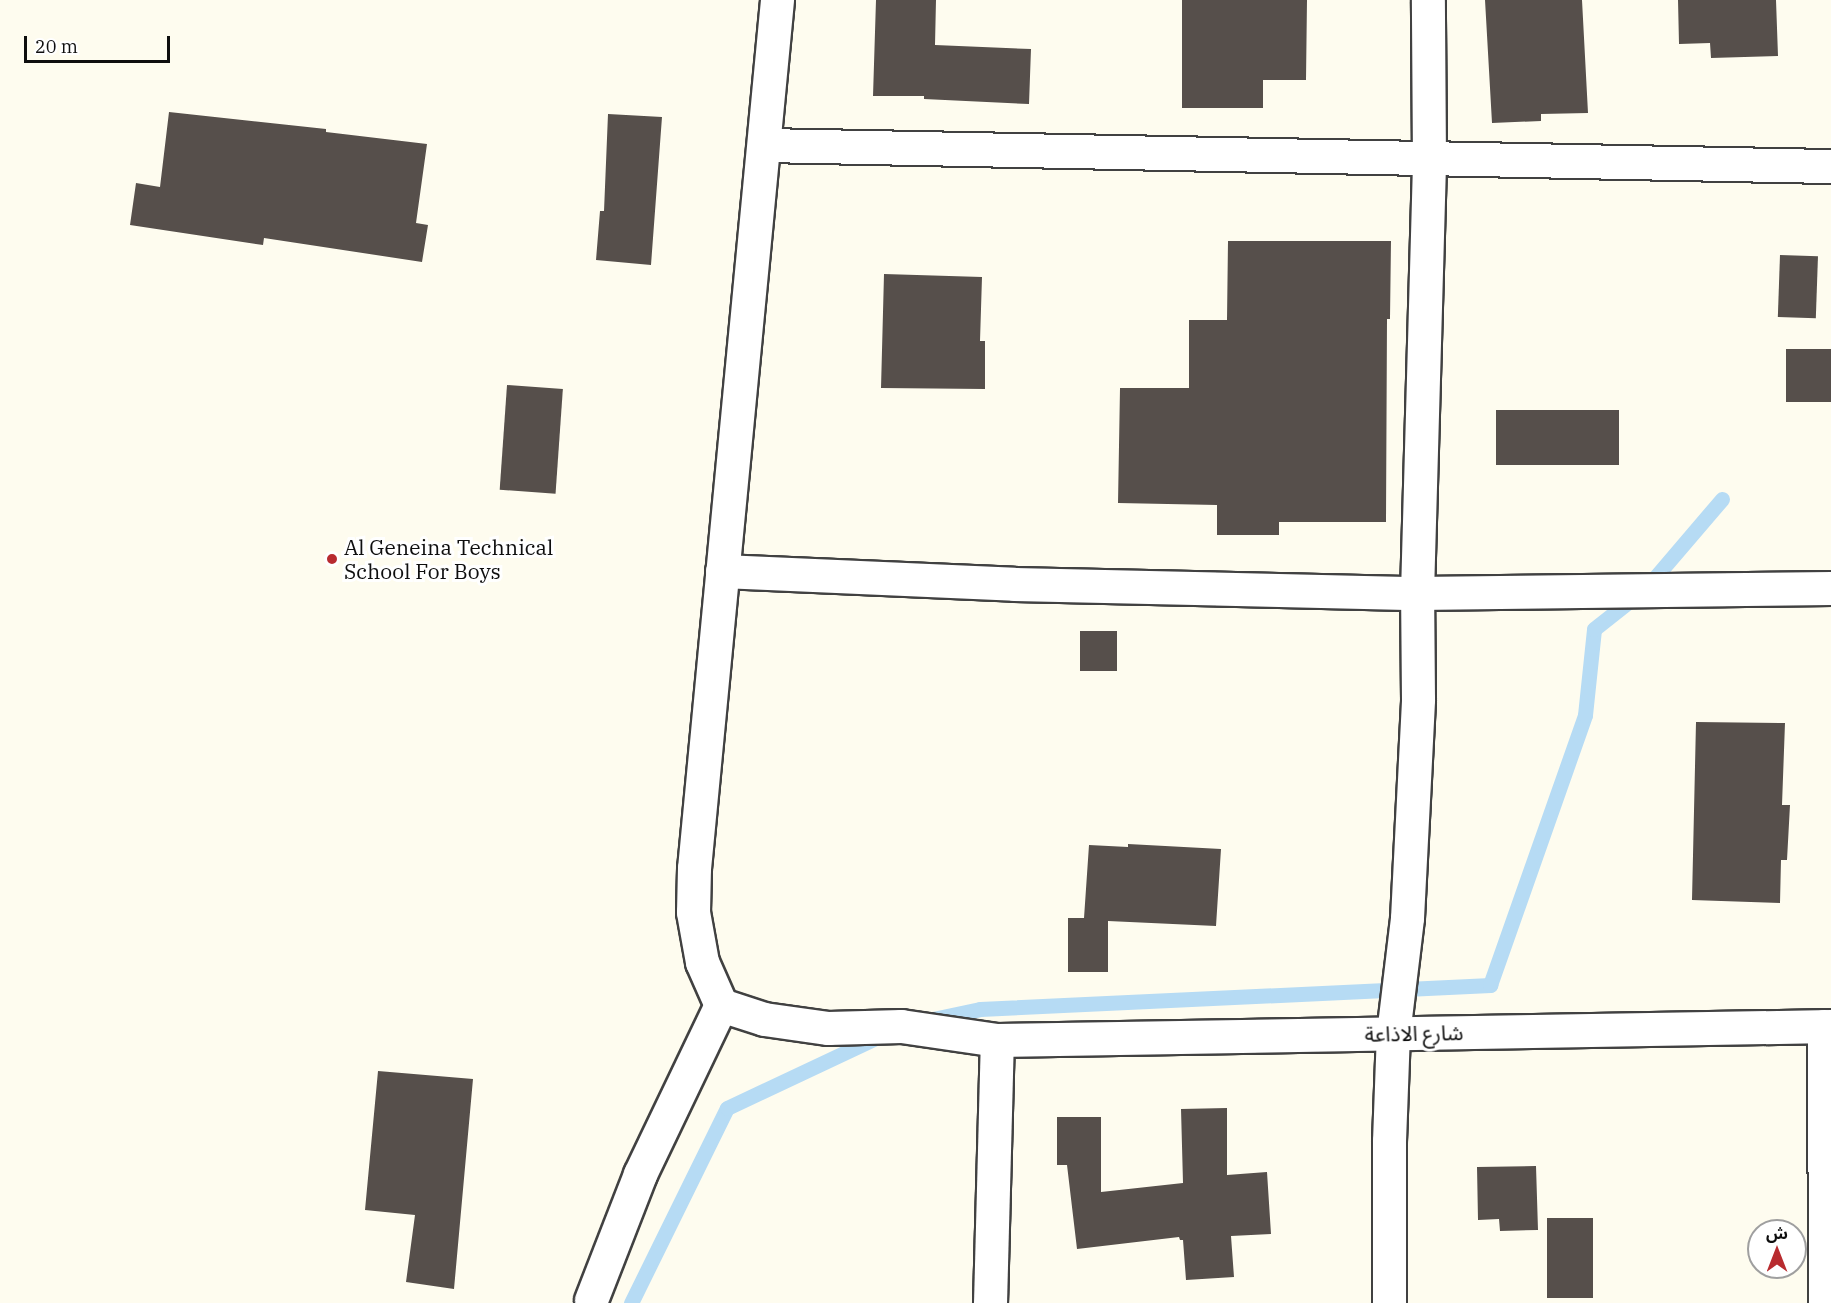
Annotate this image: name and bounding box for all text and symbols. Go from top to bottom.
scale bar [27,24,172,62]
text: 20 m [35,35,78,58]
place label: Al Geneina Technical School For Boys [344,534,553,584]
marker: Al Geneina Technical School For Boys [325,552,339,566]
street label: شارع الاذاعة [1364,1020,1464,1046]
north arrow [1747,1219,1807,1279]
text: ش [1766,1223,1788,1243]

